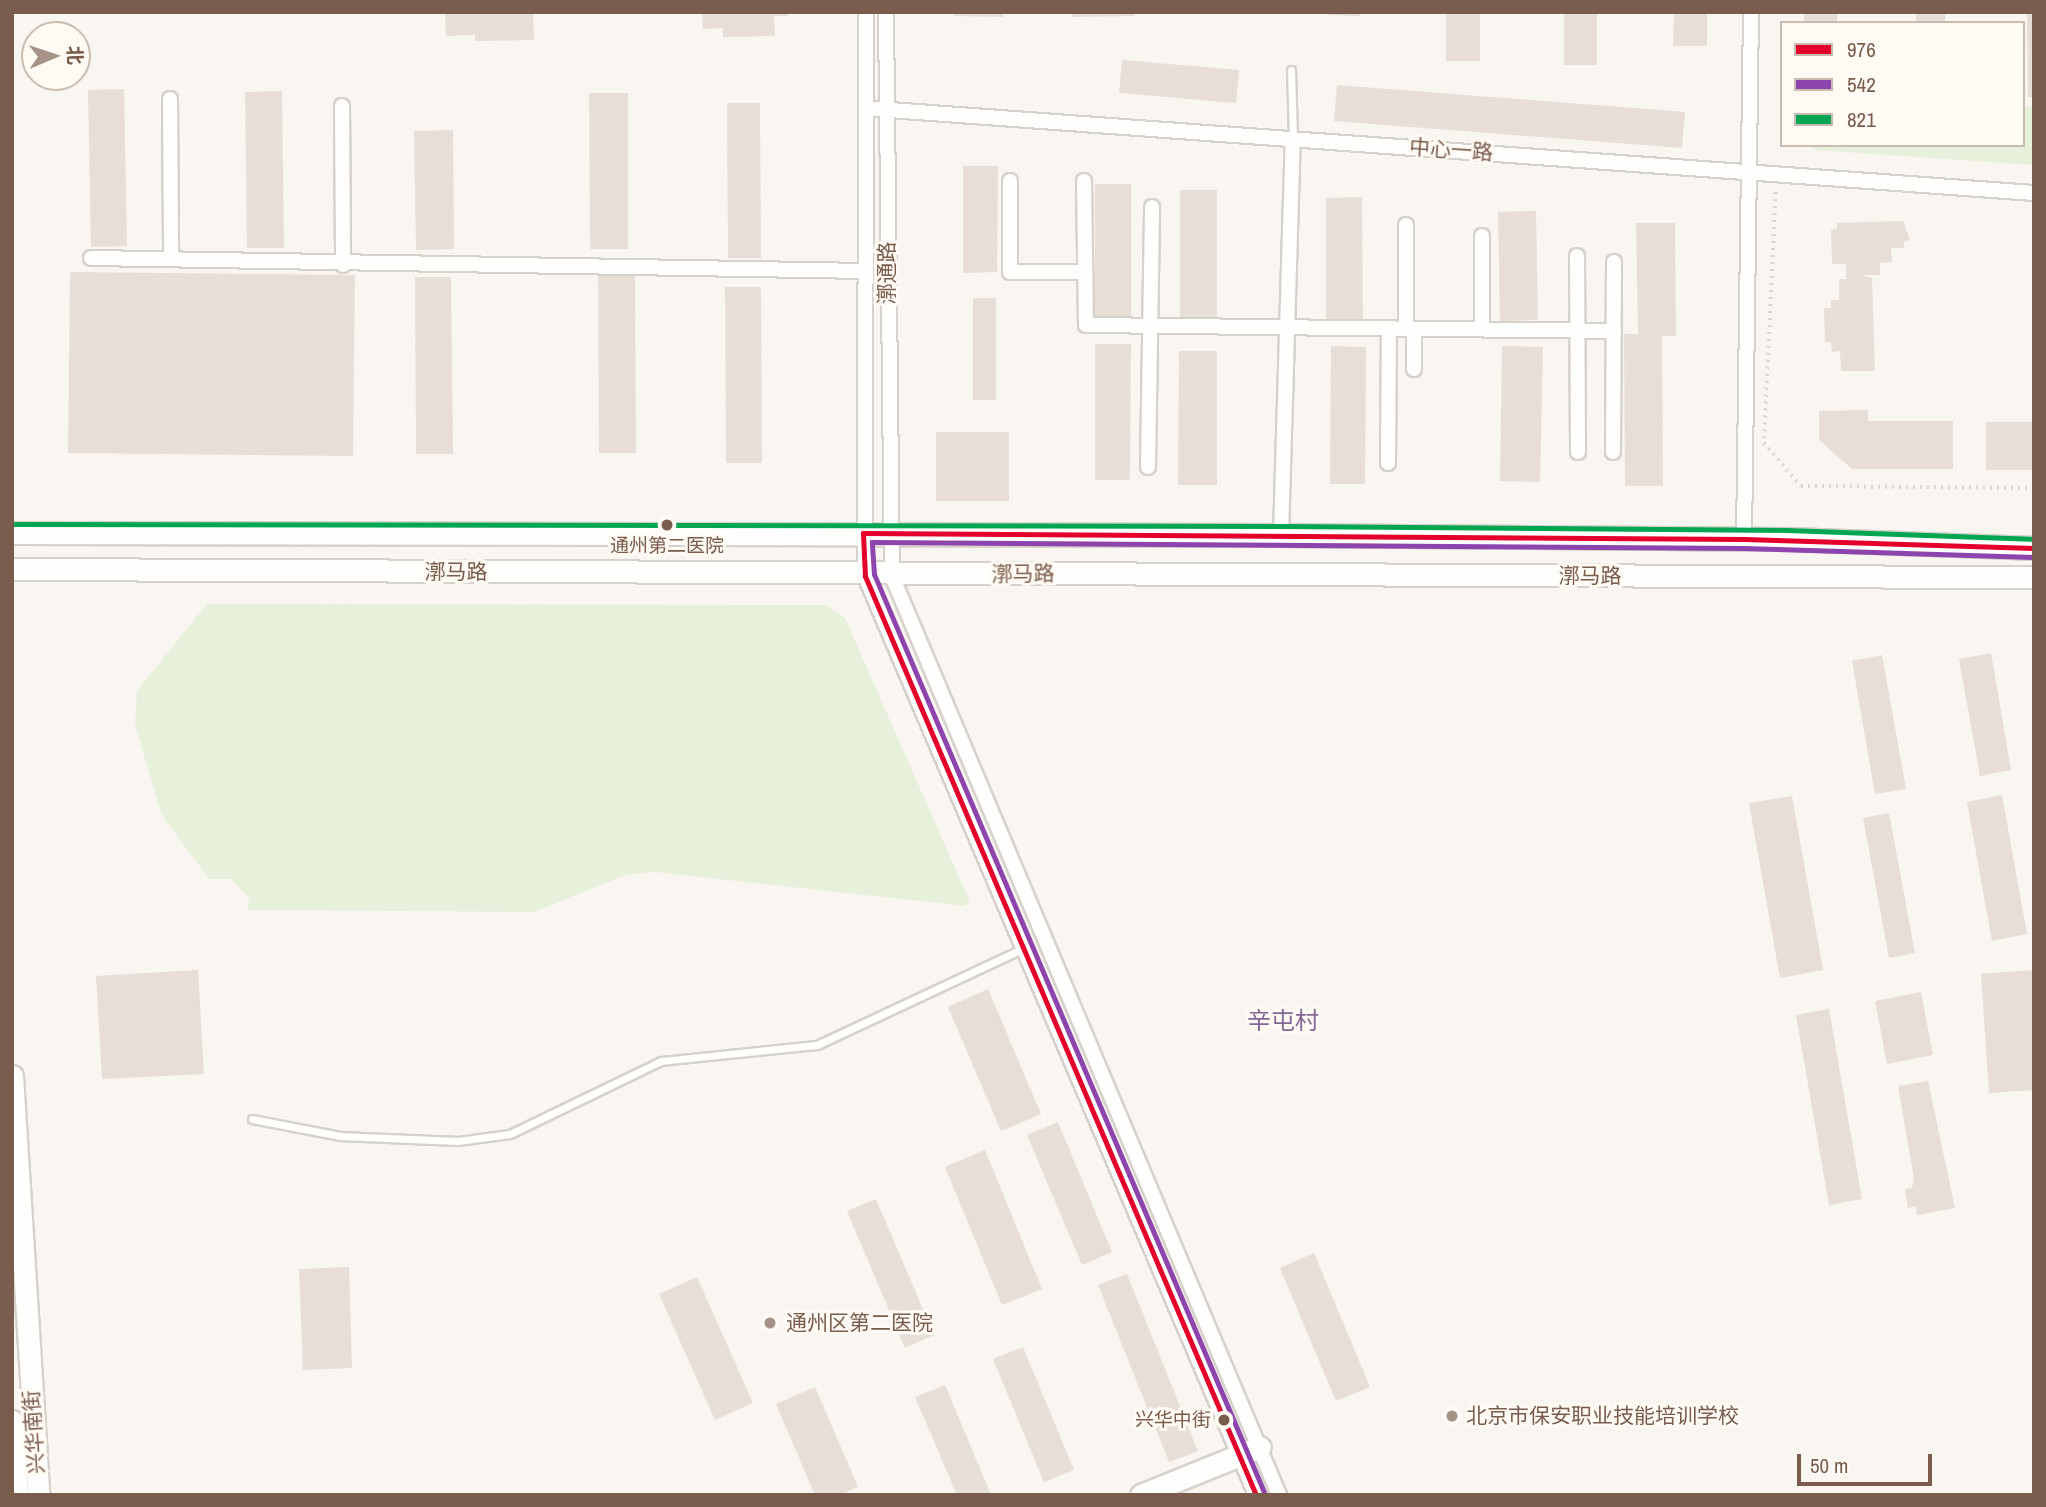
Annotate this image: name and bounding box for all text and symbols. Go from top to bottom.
north arrow [21,21,91,91]
legend [1780,21,2025,147]
text: 976 [1847,35,1876,64]
text: 北 [62,45,88,65]
text: 542 [1847,70,1876,99]
text: 821 [1847,105,1876,134]
street label: 中心一路 [1408,135,1494,165]
street label: 漷通路 [874,242,900,304]
marker: 通州第二医院 [660,518,674,532]
place label: 通州第二医院 [610,535,724,557]
street label: 漷马路 [425,559,487,585]
street label: 漷马路 [991,561,1055,587]
street label: 漷马路 [1559,563,1621,589]
district label: 辛屯村 [1247,1007,1319,1035]
place label: 通州区第二医院 [786,1310,933,1336]
marker: 通州区第二医院 [760,1313,780,1333]
street label: 兴华南街 [19,1389,49,1475]
place label: 北京市保安职业技能培训学校 [1466,1403,1739,1429]
marker: 北京市保安职业技能培训学校 [1444,1408,1460,1424]
place label: 兴华中街 [1135,1409,1211,1431]
marker: 兴华中街 [1217,1413,1231,1427]
scale bar [1801,1440,1936,1484]
text: 50 m [1810,1451,1848,1480]

